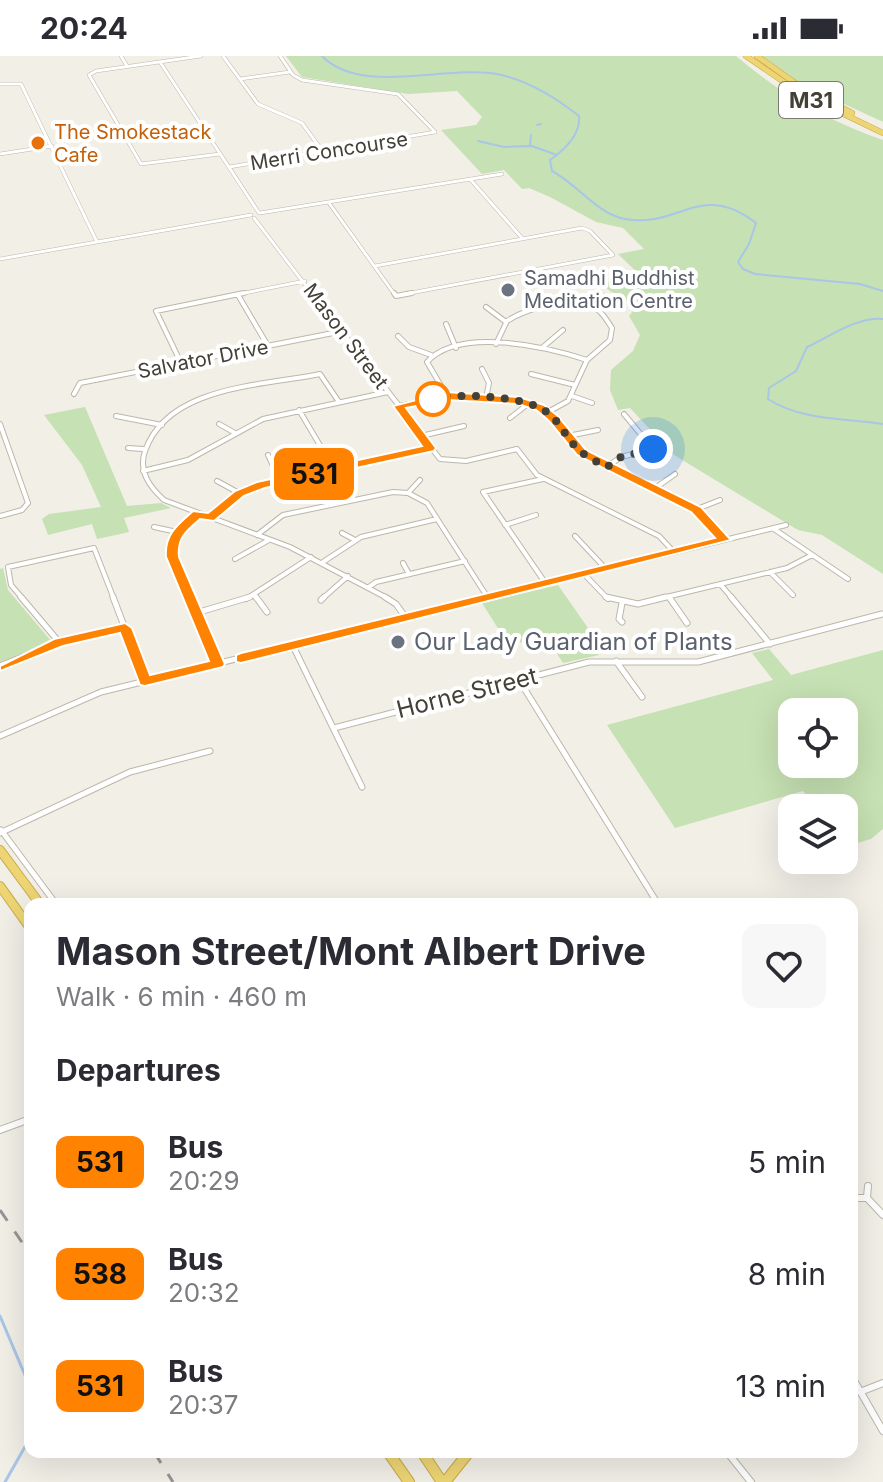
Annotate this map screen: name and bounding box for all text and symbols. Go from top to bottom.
text: 20:24 [40,10,128,46]
road number: M31 [779,82,843,118]
place label: The Smokestack Cafe [54,120,211,167]
street label: Merri Concourse [248,127,410,175]
marker: The Smokestack Cafe [29,134,47,152]
place label: Samadhi Buddhist Meditation Centre [524,266,695,313]
street label: Mason Street [299,279,394,394]
marker: Samadhi Buddhist Meditation Centre [499,281,517,299]
street label: Salvator Drive [136,335,270,383]
unlabelled marker [416,382,450,416]
your location [633,429,673,469]
line badge: 531 [268,448,360,500]
text: 531 [290,457,338,491]
place label: Our Lady Guardian of Plants [414,627,733,656]
marker: Our Lady Guardian of Plants [389,633,407,651]
street label: Horne Street [393,661,541,724]
map controls [778,698,858,874]
button: locate [778,698,858,778]
button: layers [778,794,858,874]
button: heart [742,924,826,1008]
text: Mason Street/Mont Albert Drive [56,928,646,974]
text: Walk · 6 min · 460 m [56,981,307,1012]
text: Departures [56,1052,221,1088]
text: Bus [168,1129,223,1165]
text: 5 min [748,1144,826,1180]
text: 531 [76,1145,124,1179]
text: 20:29 [168,1165,240,1196]
text: Bus [168,1241,223,1277]
text: 8 min [748,1256,826,1292]
text: 538 [73,1257,127,1291]
text: 20:32 [168,1277,240,1308]
text: Bus [168,1353,223,1389]
text: 13 min [736,1368,826,1404]
text: 531 [76,1369,124,1403]
text: 20:37 [168,1389,239,1420]

